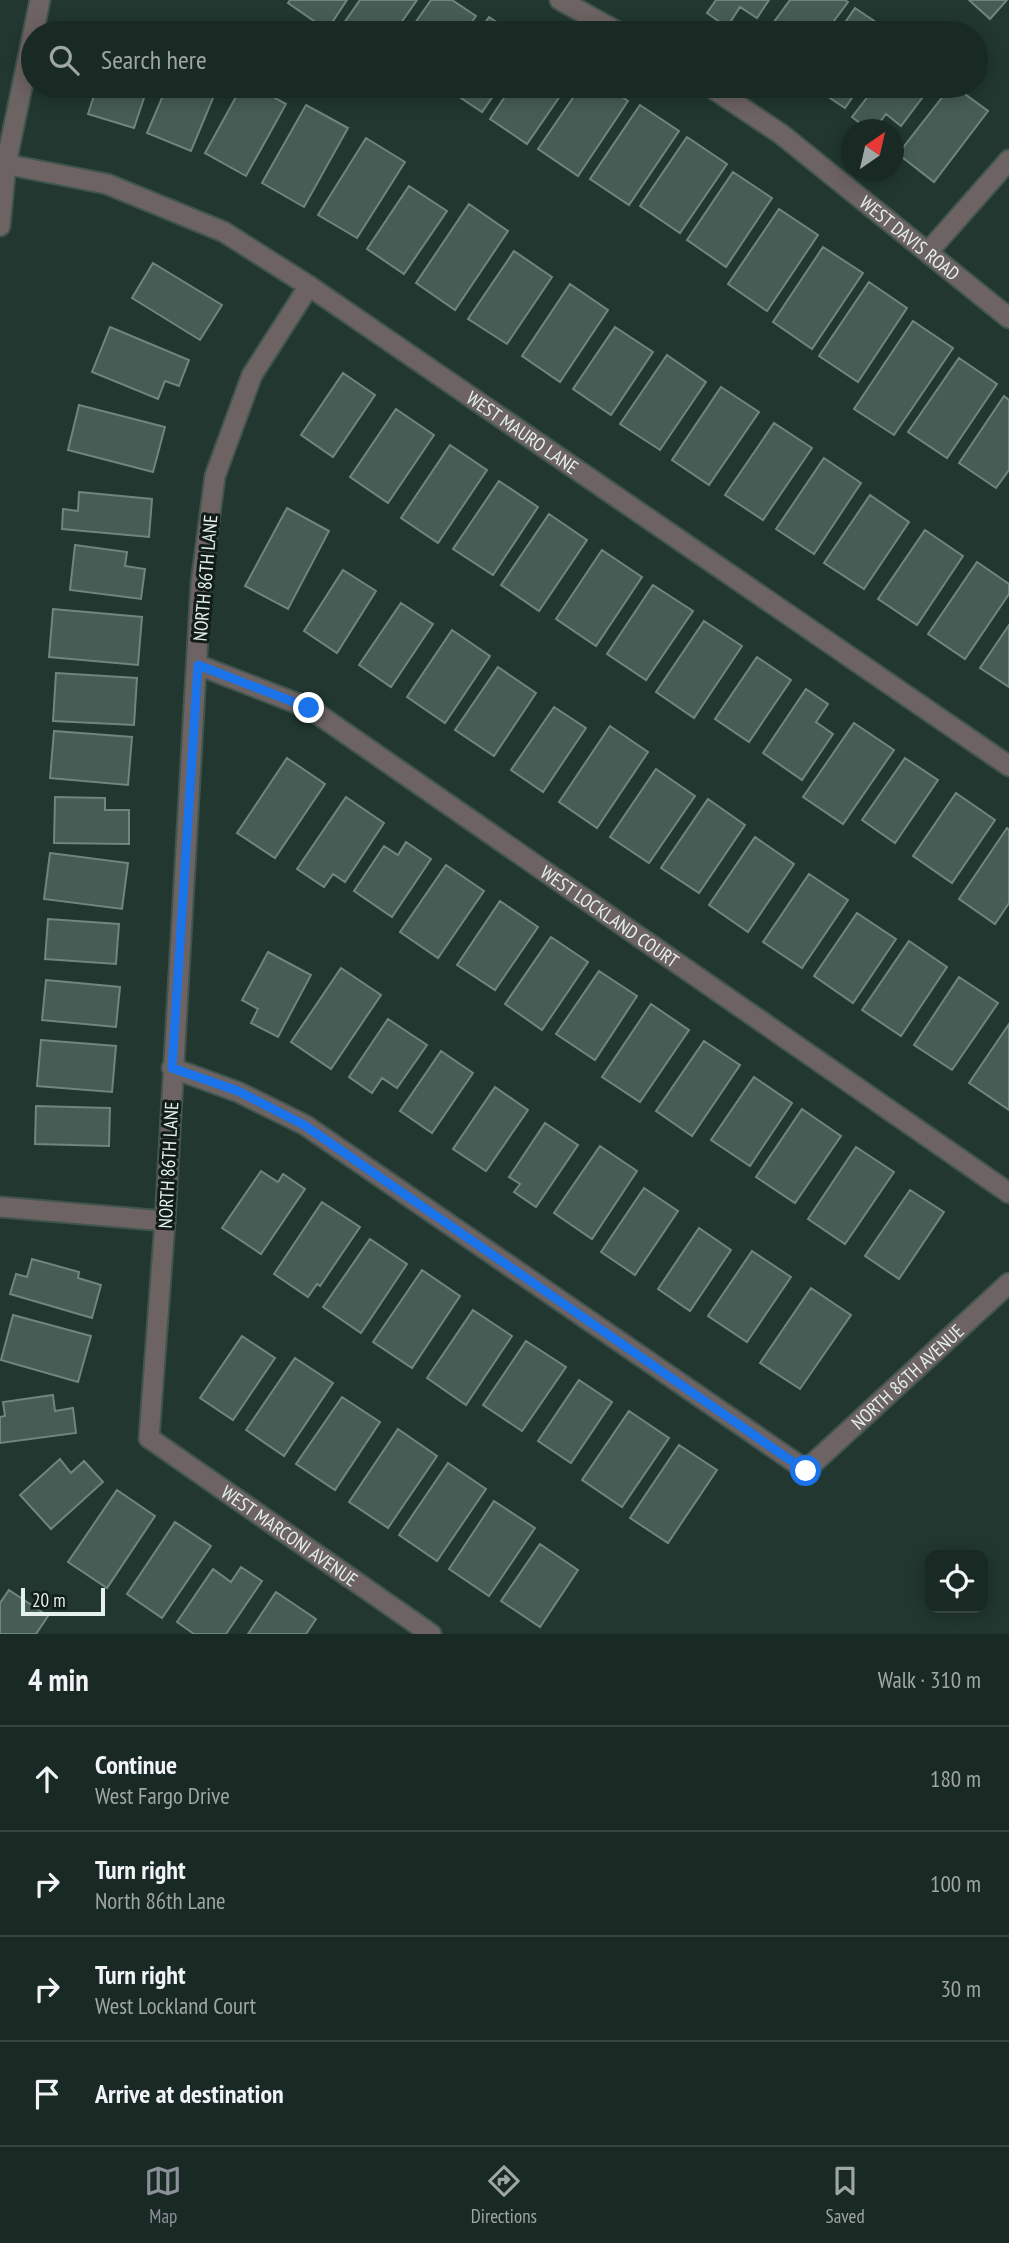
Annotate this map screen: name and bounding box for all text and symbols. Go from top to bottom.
search box [21,21,988,98]
icon: search [45,41,83,79]
text: Search here [101,43,207,76]
north arrow [841,119,904,182]
street label: WEST DAVIS ROAD [855,190,965,286]
street label: WEST MAURO LANE [462,386,583,479]
street label: NORTH 86TH LANE [188,514,222,642]
route end [293,692,324,723]
street label: WEST LOCKLAND COURT [536,860,684,973]
street label: NORTH 86TH LANE [153,1101,183,1229]
street label: NORTH 86TH AVENUE [846,1319,969,1434]
route start [790,1455,821,1486]
street label: WEST MARCONI AVENUE [217,1480,363,1592]
map controls [925,1550,988,1613]
button: locate [925,1550,988,1613]
scale bar [21,1585,105,1617]
text: 20 m [32,1588,66,1612]
text: 4 min [28,1660,89,1699]
text: Walk · 310 m [878,1665,981,1694]
text: Continue [95,1748,177,1781]
icon: ahead [28,1760,66,1798]
text: 180 m [930,1764,981,1793]
text: West Fargo Drive [95,1781,230,1810]
text: Turn right [95,1853,186,1886]
icon: right [28,1865,66,1903]
text: 100 m [930,1869,981,1898]
text: North 86th Lane [95,1886,226,1915]
text: Turn right [95,1958,186,1991]
icon: right [28,1970,66,2008]
text: 30 m [940,1974,981,2003]
text: West Lockland Court [95,1991,256,2020]
icon: arrive [28,2075,66,2113]
text: Arrive at destination [95,2077,284,2110]
tab: Map [144,2162,182,2228]
tab: Directions [471,2162,537,2228]
tab: Saved [826,2162,865,2228]

